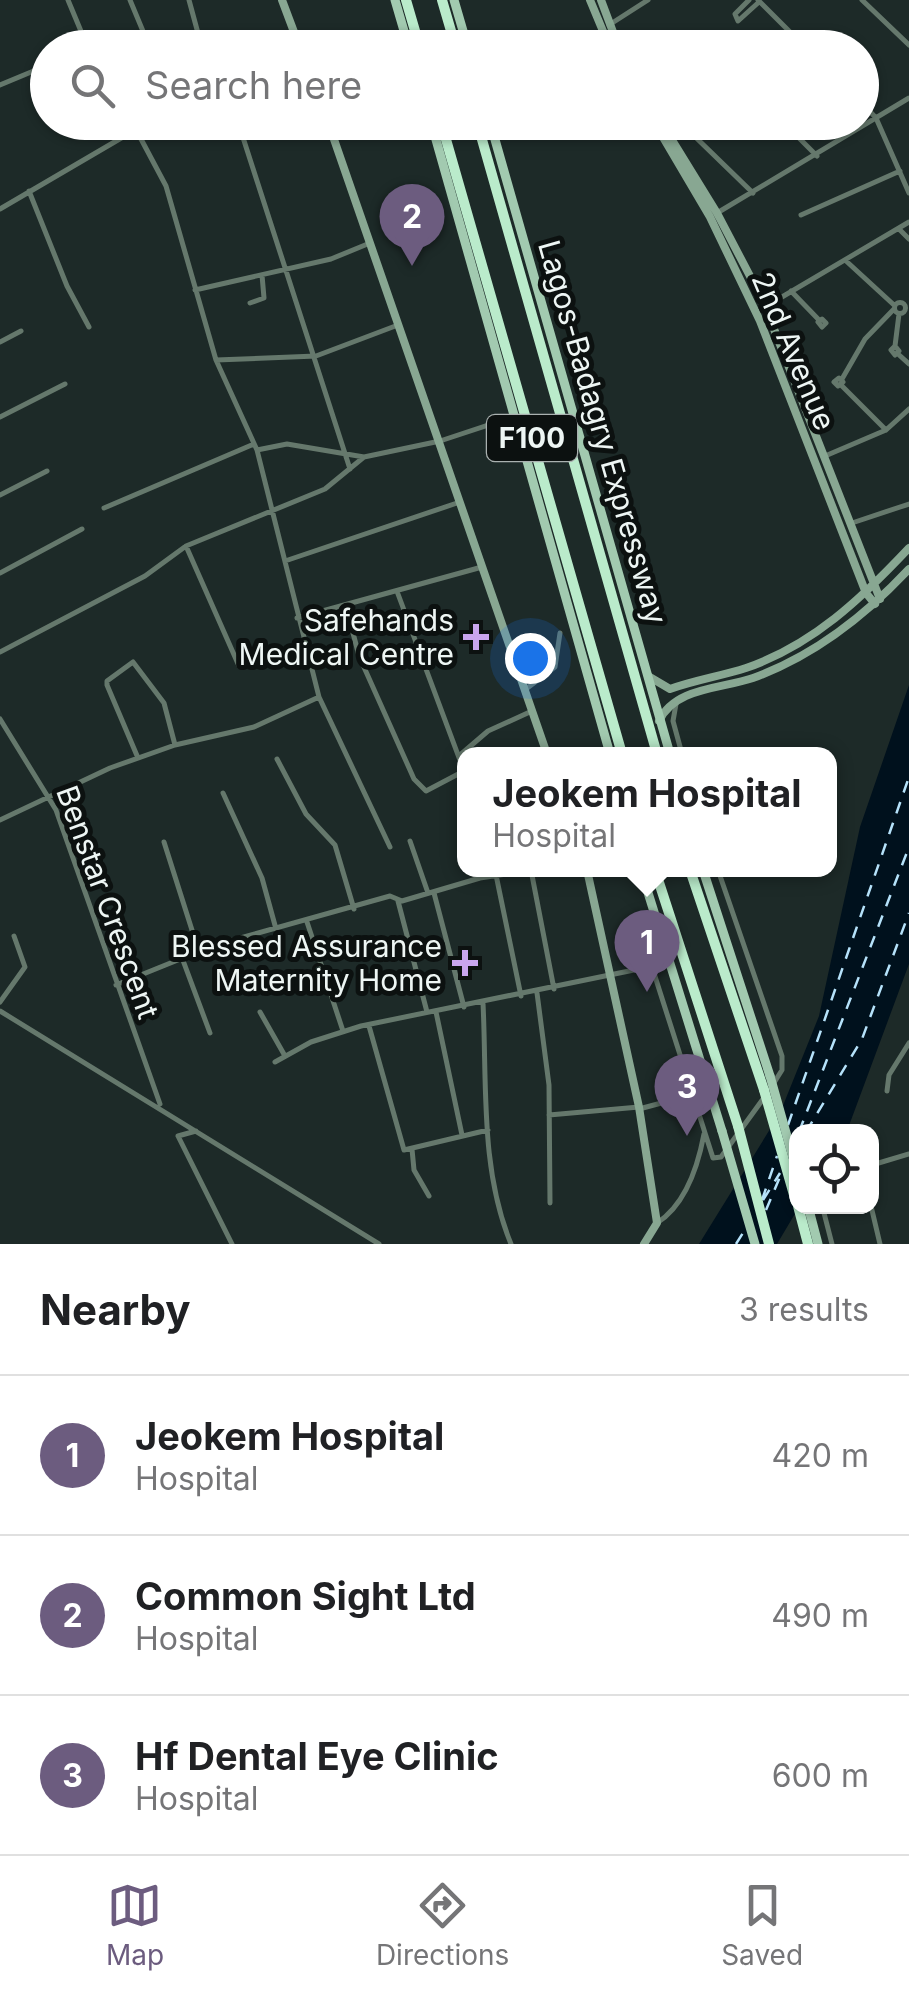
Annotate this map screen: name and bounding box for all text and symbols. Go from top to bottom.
search box [30,30,879,140]
icon: search [65,58,120,113]
text: Search here [145,62,362,108]
pin: 2 [380,184,444,266]
street label: Lagos-Badagry Expressway [531,236,675,628]
street label: 2nd Avenue [745,267,843,435]
road number: F100 [487,415,577,461]
place label: Safehands Medical Centre [239,602,454,672]
marker: Safehands Medical Centre [463,624,489,650]
your location [505,633,556,684]
popup [457,747,837,877]
text: Jeokem Hospital [492,770,802,816]
street label: Benstar Crescent [49,781,167,1024]
text: Hospital [492,816,616,855]
pin: 1 [614,910,680,992]
place label: Blessed Assurance Maternity Home [171,928,442,998]
marker: Blessed Assurance Maternity Home [452,950,478,976]
pin: 3 [654,1054,720,1136]
map controls [789,1124,879,1214]
button: locate [789,1124,879,1214]
text: Nearby [40,1284,191,1335]
text: 3 results [739,1290,869,1329]
text: Jeokem Hospital [135,1413,444,1459]
text: 1 [66,1436,79,1475]
text: 420 m [772,1436,869,1475]
text: Hospital [135,1459,259,1498]
text: Common Sight Ltd [135,1573,476,1619]
text: 2 [62,1596,83,1635]
text: 490 m [771,1596,869,1635]
text: Hospital [135,1619,259,1658]
text: Hf Dental Eye Clinic [135,1733,499,1779]
text: 3 [62,1756,83,1795]
text: 600 m [772,1756,869,1795]
text: Hospital [135,1779,259,1818]
tab: Map [106,1878,164,1972]
tab: Directions [376,1878,509,1972]
tab: Saved [721,1878,803,1972]

